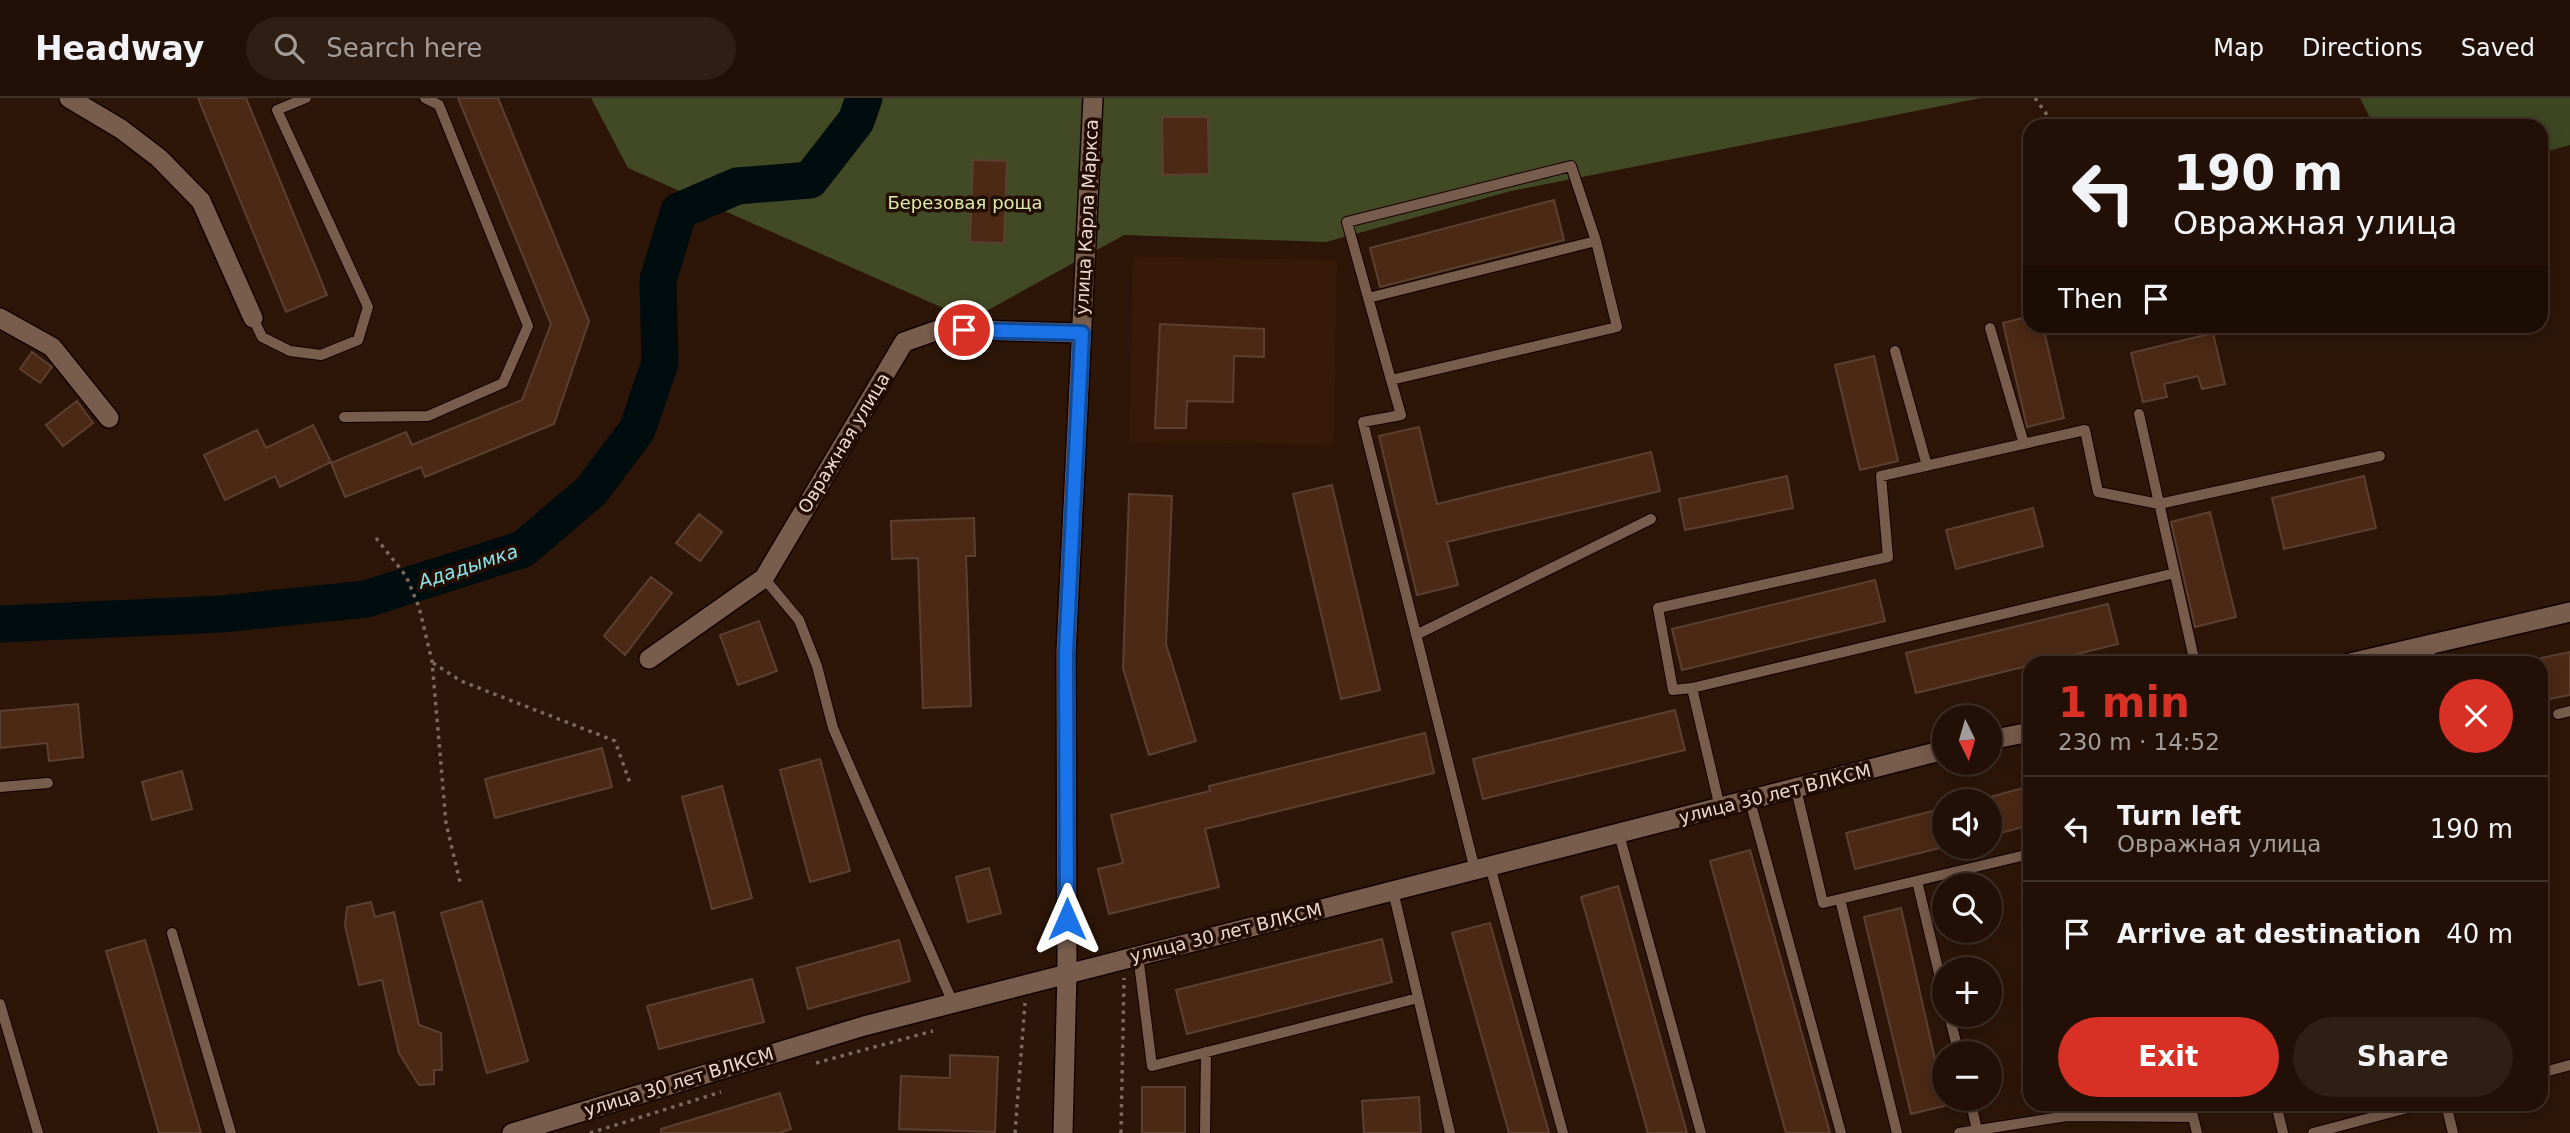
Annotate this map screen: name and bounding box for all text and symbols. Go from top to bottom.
search box [246,17,736,80]
text: Headway [35,29,204,68]
icon: search [270,29,308,67]
text: Search here [326,33,482,63]
text: Map [2213,34,2264,62]
text: Directions [2302,34,2423,62]
text: Saved [2461,34,2535,62]
street label: улица Карла Маркса [1071,118,1102,315]
text: 190 m [2173,145,2343,202]
icon: left [2058,147,2149,238]
park label: Березовая роща [887,192,1043,213]
text: Овражная улица [2173,204,2457,242]
icon: arrive [2137,280,2175,318]
text: Then [2058,284,2123,314]
pin [934,300,994,360]
icon: arrive [945,311,983,349]
street label: Овражная улица [793,369,894,517]
water label: Ададымка [414,540,521,593]
text: 1 min [2058,678,2190,727]
button: close [2439,679,2513,753]
north arrow [1932,705,2002,775]
map controls [1932,705,2002,1111]
text: 230 m · 14:52 [2058,729,2220,755]
street label: улица 30 лет ВЛКСМ [1677,759,1873,828]
button: sound [1932,789,2002,859]
text: Turn left [2117,801,2241,831]
icon: left [2058,810,2096,848]
text: 190 m [2430,814,2513,844]
text: Овражная улица [2117,831,2321,857]
button: search [1932,873,2002,943]
position arrow [1030,882,1104,956]
street label: улица 30 лет ВЛКСМ [1128,898,1324,967]
icon: arrive [2058,915,2096,953]
text: Arrive at destination [2117,919,2421,949]
text: 40 m [2446,919,2513,949]
button: + [1932,957,2002,1027]
button: Exit [2058,1017,2279,1097]
button: Share [2293,1017,2513,1097]
button: − [1932,1041,2002,1111]
street label: улица 30 лет ВЛКСМ [582,1043,776,1120]

